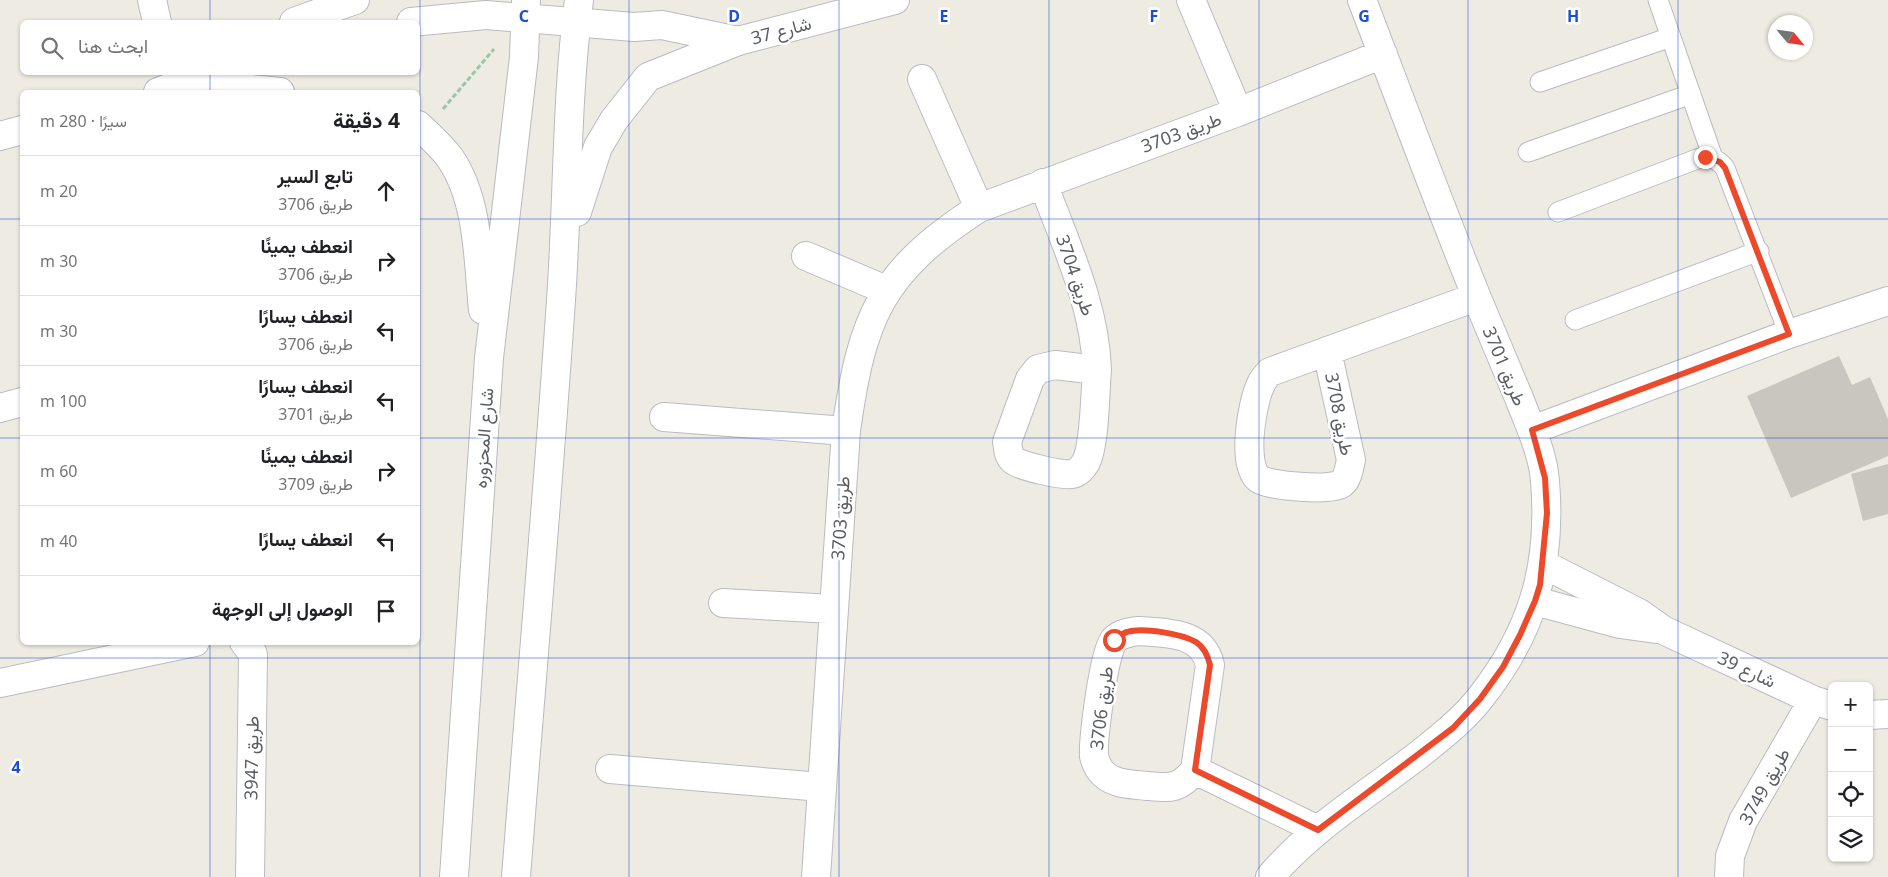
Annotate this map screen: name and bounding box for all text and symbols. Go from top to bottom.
text: C [519,5,529,27]
text: D [728,5,740,27]
text: E [940,5,949,27]
text: F [1150,5,1158,27]
text: G [1358,5,1370,27]
text: H [1567,5,1579,27]
street label: شارع 37 [748,10,814,51]
north arrow [1768,15,1813,60]
search box [20,20,420,75]
text: ابحث هنا [78,33,148,59]
icon: search [38,34,66,62]
text: 4 دقيقة [333,106,400,134]
street label: طريق 3703 [1137,106,1225,158]
text: سيرًا · 280 m [40,110,127,132]
route end [1694,146,1717,169]
text: تابع السير [277,163,353,189]
icon: ahead [372,177,400,205]
text: 20 m [40,180,77,202]
text: طريق 3706 [278,193,353,215]
street label: طريق 3704 [1051,231,1101,319]
text: انعطف يمينًا [260,233,353,259]
icon: right [372,247,400,275]
text: 30 m [40,250,77,272]
text: طريق 3706 [278,263,353,285]
text: انعطف يسارًا [258,303,353,329]
icon: left [372,317,400,345]
text: 30 m [40,320,77,342]
street label: طريق 3701 [1478,323,1532,409]
text: طريق 3706 [278,333,353,355]
street label: طريق 3708 [1320,370,1360,458]
text: انعطف يسارًا [258,373,353,399]
icon: left [372,387,400,415]
street label: شارع المحزوره [468,387,499,489]
text: 100 m [40,390,87,412]
text: طريق 3701 [278,403,353,425]
text: انعطف يمينًا [260,443,353,469]
icon: right [372,457,400,485]
text: 60 m [40,460,77,482]
text: طريق 3709 [278,473,353,495]
street label: طريق 3703 [825,475,855,561]
text: انعطف يسارًا [258,526,353,552]
icon: left [372,527,400,555]
text: 40 m [40,530,77,552]
text: الوصول إلى الوجهة [212,596,353,622]
icon: arrive [372,597,400,625]
route start [1103,629,1126,652]
street label: شارع 39 [1714,645,1780,694]
street label: طريق 3706 [1084,665,1118,751]
map controls [1828,682,1873,862]
button: + [1828,682,1873,727]
street label: طريق 3947 [238,716,264,800]
button: − [1828,727,1873,772]
street label: طريق 3749 [1733,743,1795,829]
text: 4 [11,756,21,778]
button: locate [1828,772,1873,817]
button: layers [1828,817,1873,862]

